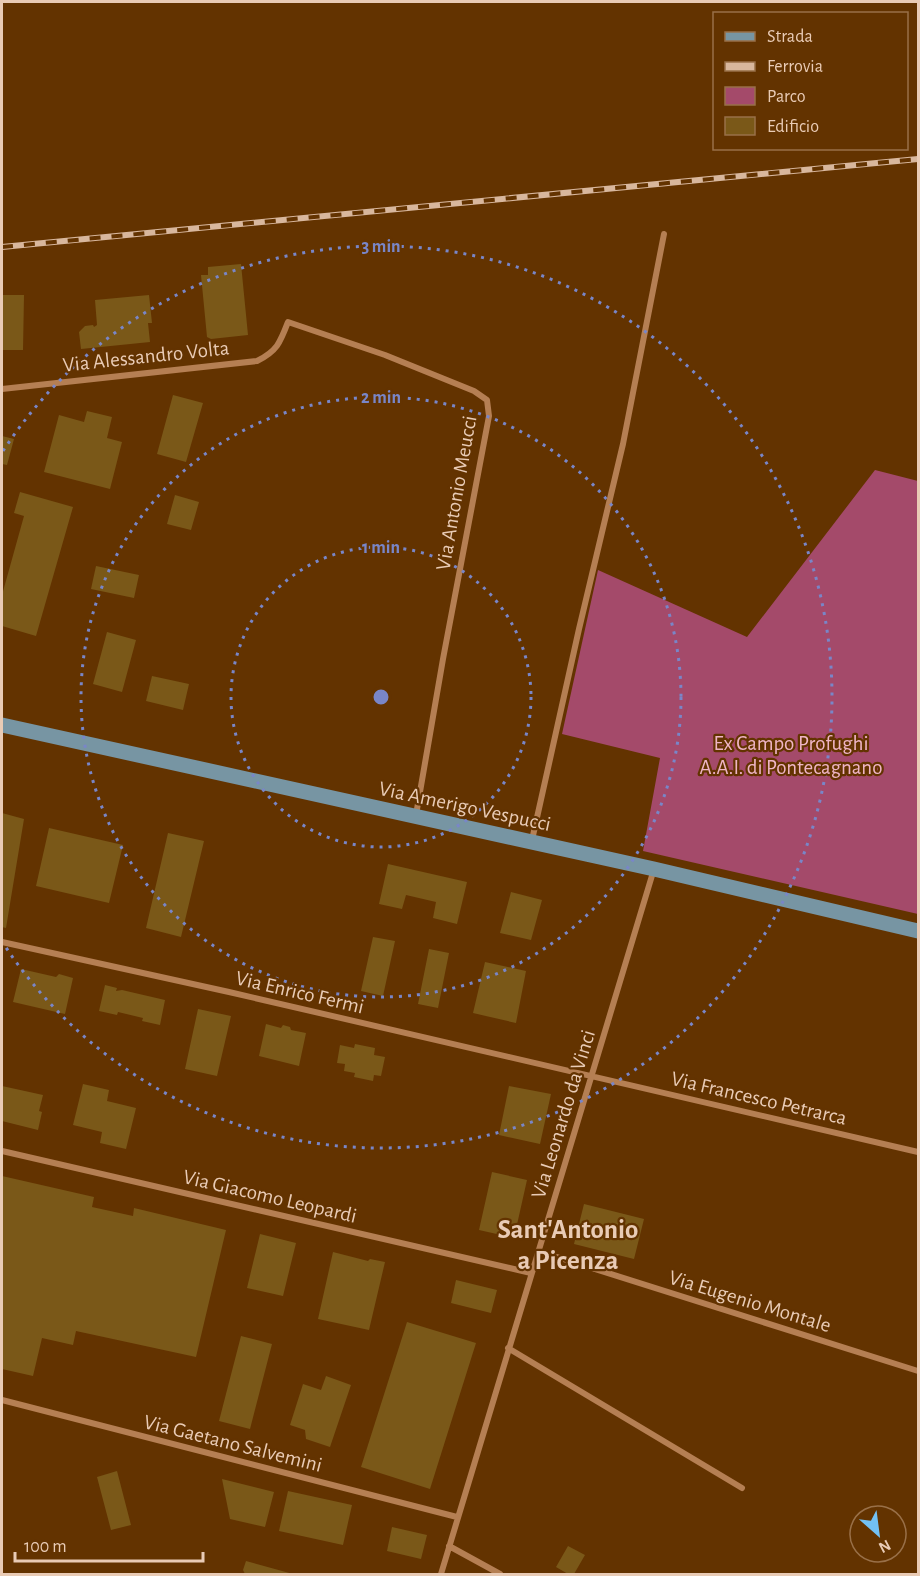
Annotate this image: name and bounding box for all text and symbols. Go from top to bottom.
legend [713,12,908,150]
text: Strada [767,28,813,46]
text: Ferrovia [767,58,823,76]
text: Parco [767,88,806,106]
text: Edificio [767,118,819,136]
text: 3 min [361,238,401,256]
street label: Via Alessandro Volta [62,337,231,376]
text: 2 min [361,389,401,407]
street label: Via Antonio Meucci [433,414,480,572]
text: 1 min [362,539,400,557]
centre of rings [371,687,391,707]
park label: Ex Campo Profughi A.A.I. di Pontecagnano [700,733,882,778]
street label: Via Amerigo Vespucci [377,778,553,835]
street label: Via Enrico Fermi [234,968,366,1017]
street label: Via Leonardo da Vinci [528,1027,599,1201]
street label: Via Francesco Petrarca [669,1068,849,1129]
street label: Via Giacomo Leopardi [181,1166,359,1227]
district label: Sant'Antonio a Picenza [498,1216,638,1274]
street label: Via Eugenio Montale [666,1267,833,1336]
street label: Via Gaetano Salvemini [142,1411,324,1476]
north arrow [848,1504,908,1564]
scale bar [15,1525,202,1563]
text: N [876,1537,893,1556]
text: 100 m [24,1538,67,1556]

